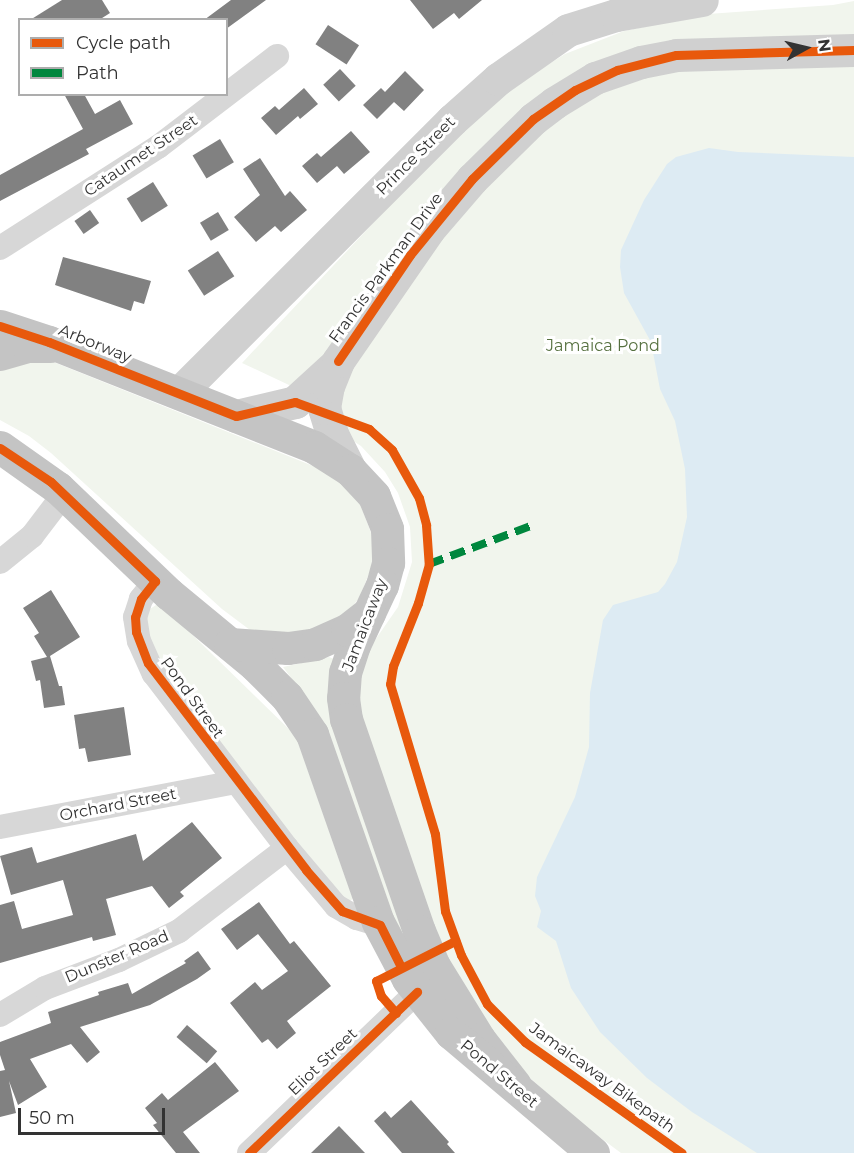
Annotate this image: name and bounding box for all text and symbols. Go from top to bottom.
legend [18,18,228,96]
north arrow [776,18,836,78]
text: Cycle path [76,32,171,54]
text: N [814,38,835,53]
text: Path [76,62,119,84]
street label: Cataumet Street [81,111,201,201]
street label: Prince Street [373,113,459,199]
street label: Francis Parkman Drive [325,189,447,347]
street label: Arborway [56,321,134,367]
park label: Jamaica Pond [546,336,660,356]
street label: Jamaicaway [338,576,392,674]
street label: Pond Street [156,654,228,742]
street label: Orchard Street [58,784,178,826]
street label: Dunster Road [62,926,172,988]
street label: Jamaicaway Bikepath [526,1019,678,1137]
street label: Eliot Street [285,1024,361,1100]
street label: Pond Street [456,1036,542,1112]
scale bar [21,1096,168,1134]
text: 50 m [29,1107,75,1129]

